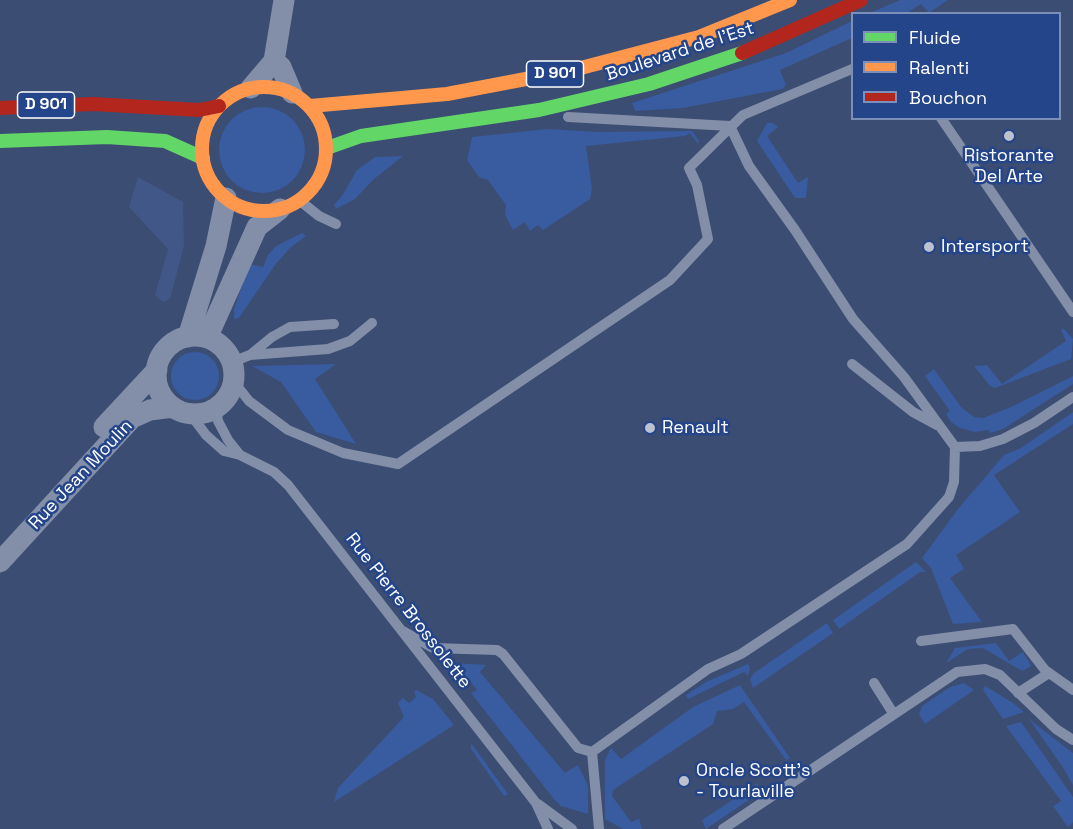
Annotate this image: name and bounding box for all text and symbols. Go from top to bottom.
legend [851,12,1061,120]
street label: Boulevard de l'Est [603,18,757,86]
text: Fluide [909,26,961,49]
text: Ralenti [909,56,969,79]
road number: D 901 [526,61,584,87]
text: Bouchon [909,86,987,109]
road number: D 901 [18,92,74,118]
marker: Ristorante Del Arte [1002,129,1016,143]
place label: Ristorante Del Arte [964,145,1054,188]
place label: Intersport [941,236,1029,258]
marker: Intersport [922,240,936,254]
street label: Rue Jean Moulin [25,416,137,534]
place label: Renault [662,417,729,439]
marker: Renault [643,421,657,435]
street label: Rue Pierre Brossolette [341,529,475,693]
place label: Oncle Scott's - Tourlaville [696,760,810,802]
marker: Oncle Scott's - Tourlaville [677,774,691,788]

